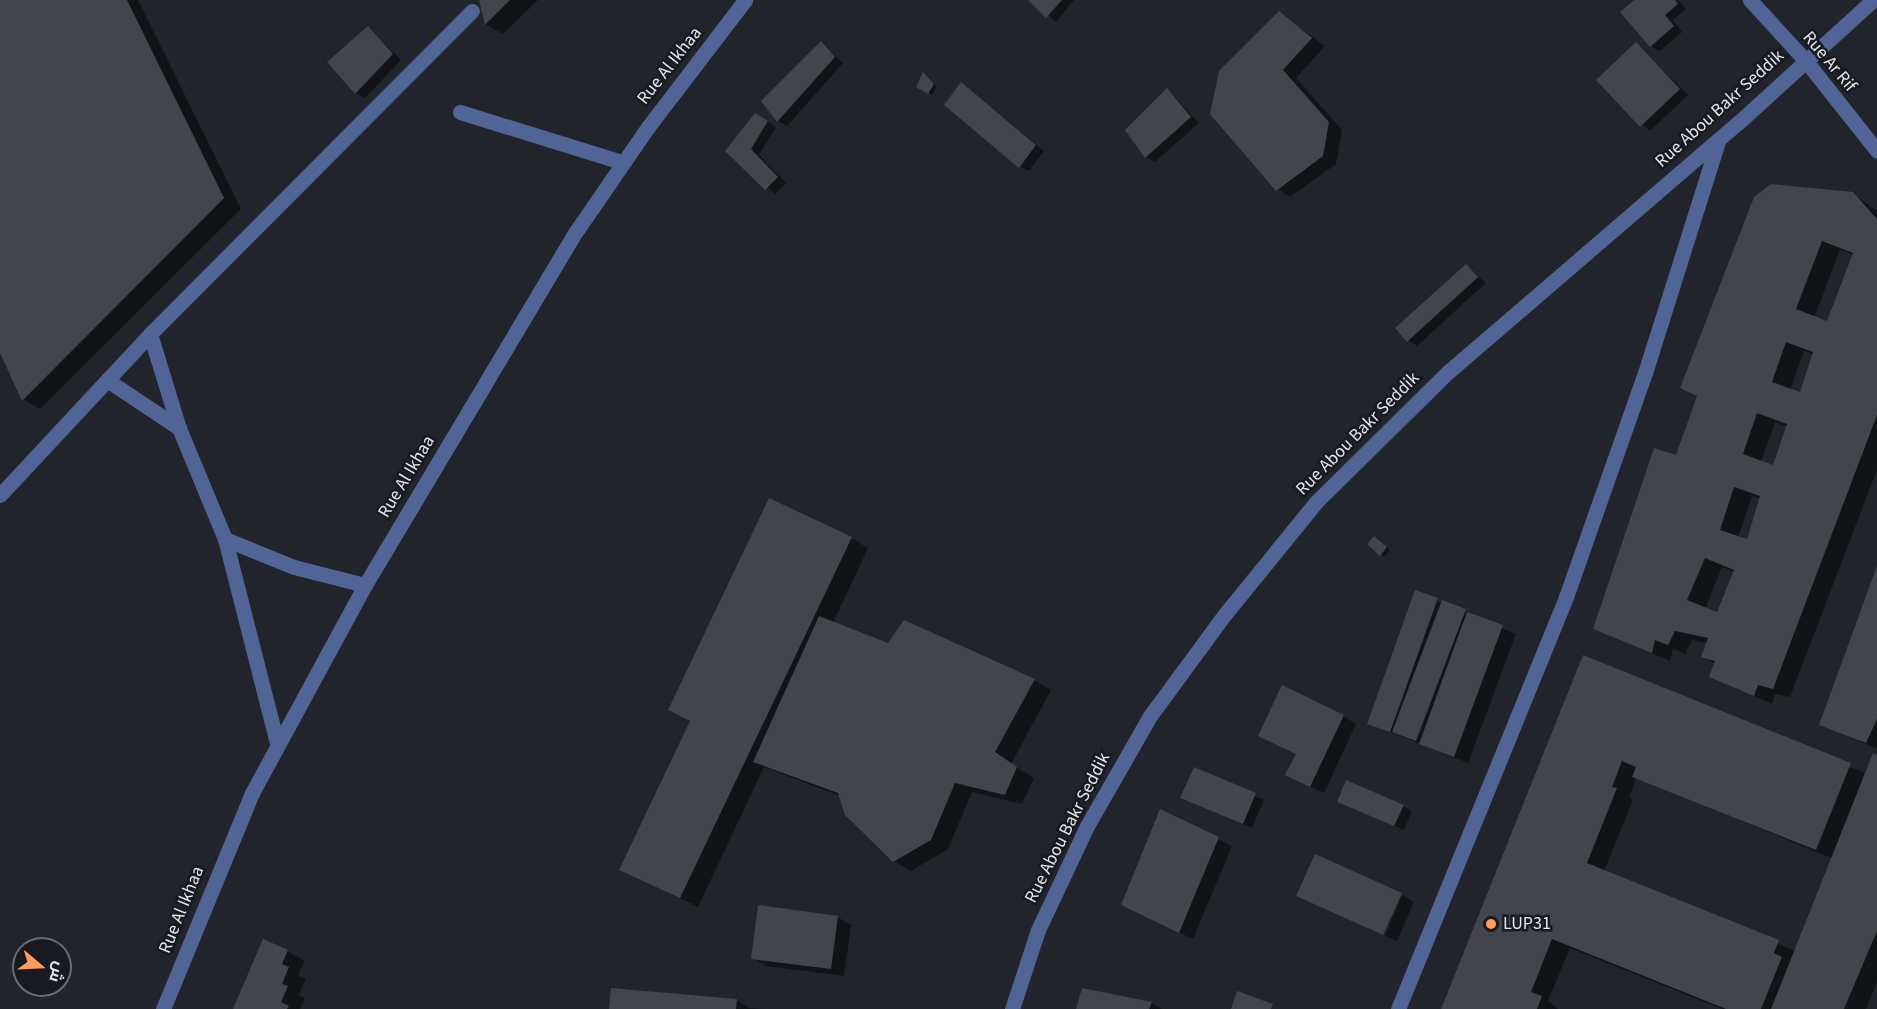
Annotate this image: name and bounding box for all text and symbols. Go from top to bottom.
street label: Rue Al Ikhaa [633,23,707,109]
street label: Rue Ar Rif [1798,27,1860,97]
street label: Rue Abou Bakr Seddik [1651,46,1789,172]
street label: Rue Abou Bakr Seddik [1292,368,1424,500]
street label: Rue Al Ikhaa [374,432,440,522]
street label: Rue Abou Bakr Seddik [1021,749,1115,907]
street label: Rue Al Ikhaa [155,863,209,957]
place label: LUP31 [1503,913,1551,935]
marker: LUP31 [1484,917,1498,931]
north arrow [12,937,72,997]
text: ش [43,959,71,985]

